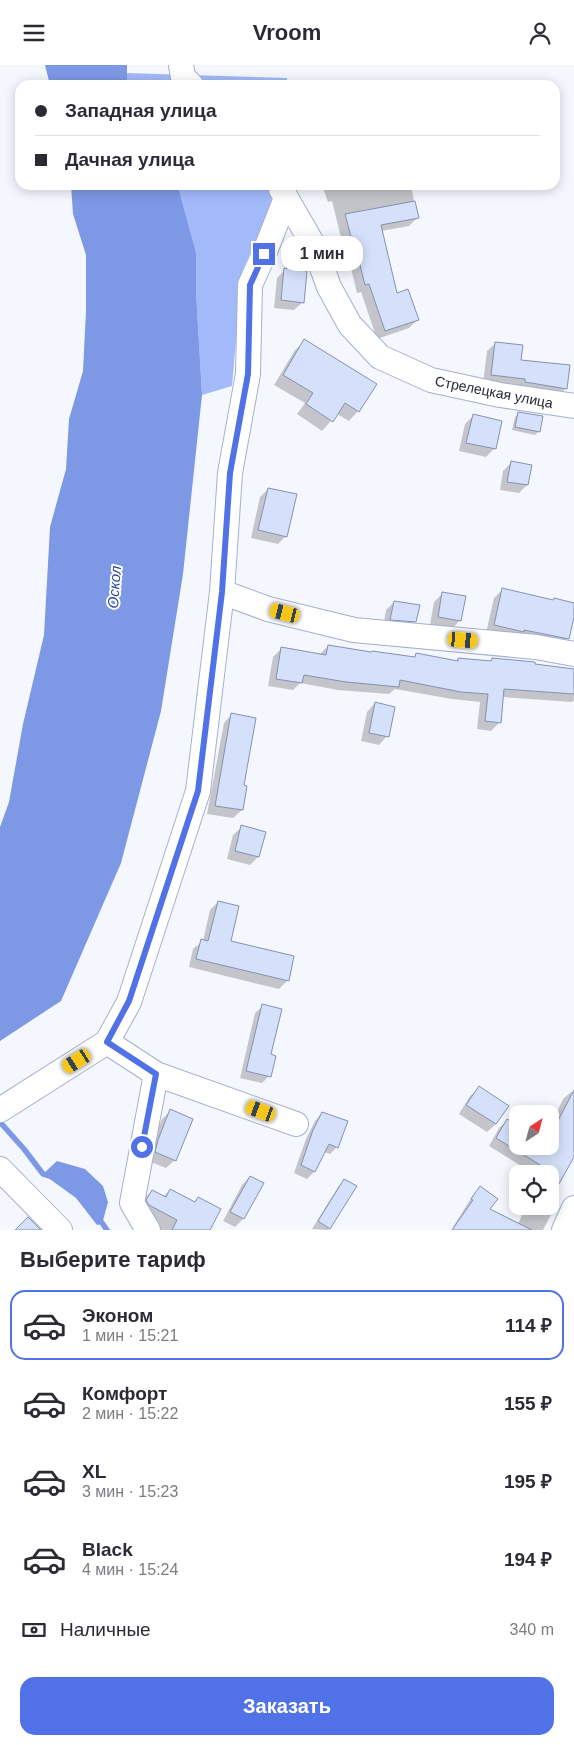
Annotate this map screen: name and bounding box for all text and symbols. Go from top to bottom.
icon: menu [20,19,48,47]
icon: person [526,19,554,47]
text: Vroom [253,20,321,45]
text: Западная улица [65,100,217,121]
text: Дачная улица [65,149,195,170]
callout: 1 мин [282,237,364,271]
route end [253,243,275,265]
text: 1 мин [300,245,344,262]
street label: Стрелецкая улица [434,373,555,411]
water label: Оскол [104,565,124,609]
car [268,602,301,624]
car [447,631,478,649]
car [60,1047,93,1075]
car [244,1099,277,1123]
north arrow [509,1105,559,1155]
map controls [509,1105,559,1215]
route start [131,1136,153,1158]
button: locate [509,1165,559,1215]
text: Выберите тариф [20,1247,206,1272]
icon: car [22,1303,67,1348]
text: Эконом [82,1305,153,1326]
text: 114 ₽ [505,1315,552,1336]
text: 1 мин · 15:21 [82,1327,178,1344]
icon: car [22,1381,67,1426]
text: Комфорт [82,1383,167,1404]
text: 155 ₽ [504,1393,552,1414]
text: 2 мин · 15:22 [82,1405,178,1422]
icon: car [22,1459,67,1504]
text: XL [82,1461,106,1482]
text: 195 ₽ [504,1471,552,1492]
text: 3 мин · 15:23 [82,1483,178,1500]
icon: car [22,1537,67,1582]
text: Black [82,1539,133,1560]
text: 194 ₽ [504,1549,552,1570]
text: 4 мин · 15:24 [82,1561,178,1578]
icon: cash [20,1616,48,1644]
text: Наличные [60,1619,151,1640]
text: 340 m [510,1621,554,1638]
button: Заказать [20,1677,554,1735]

